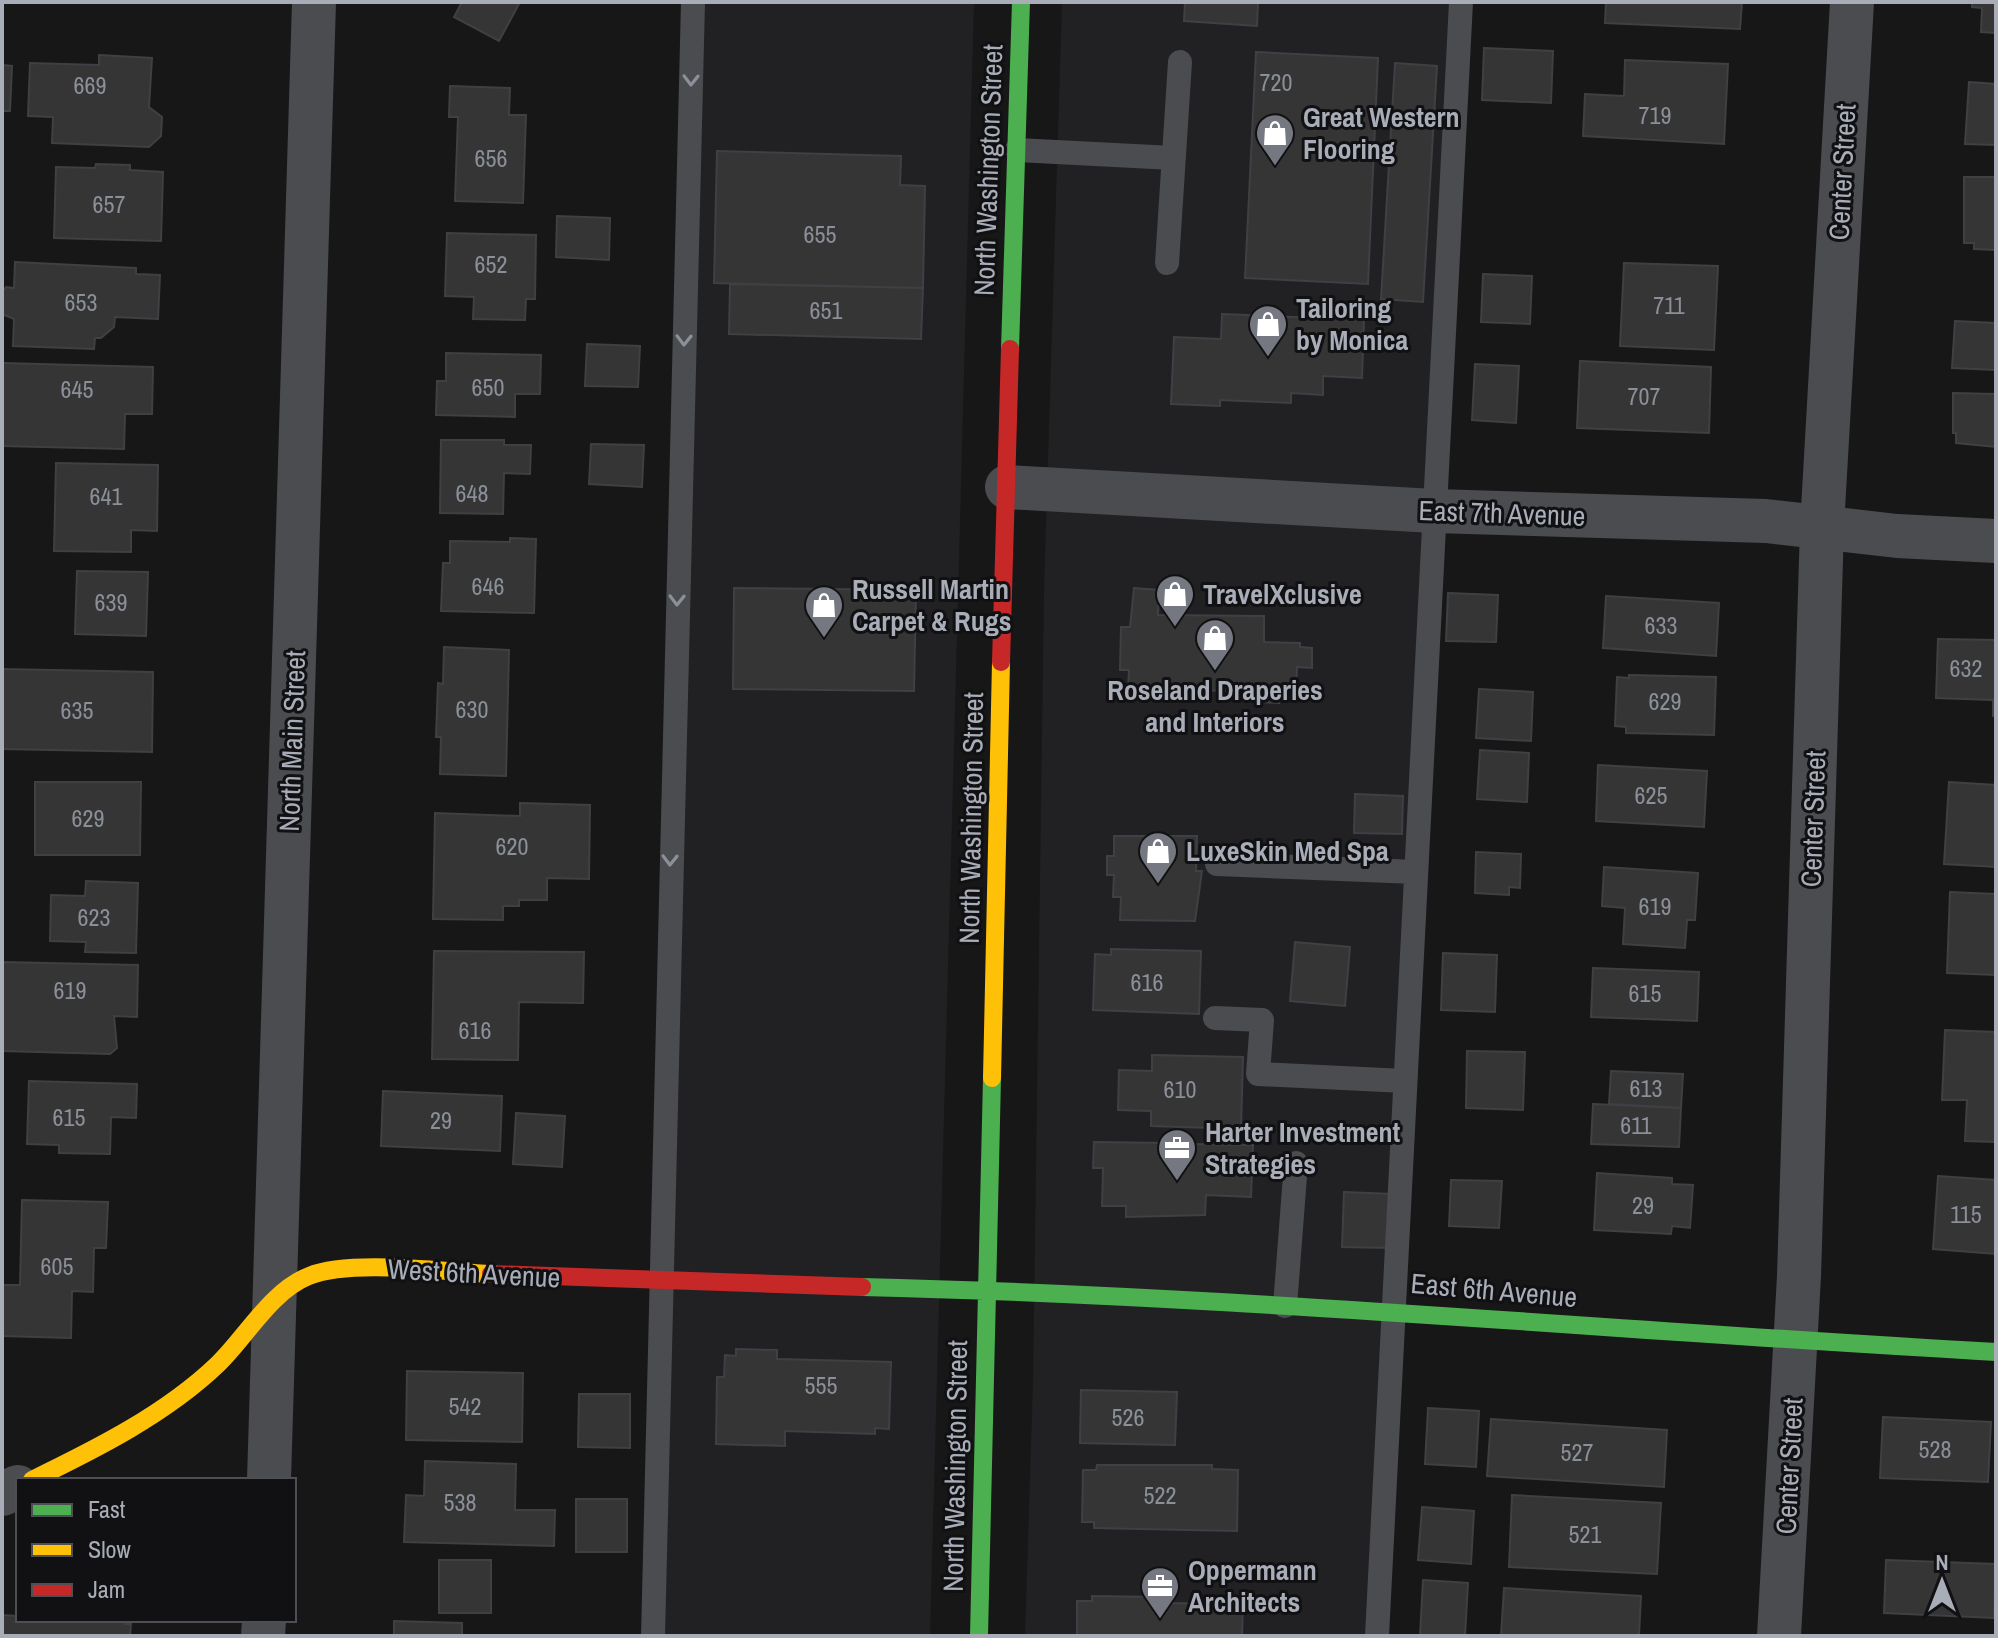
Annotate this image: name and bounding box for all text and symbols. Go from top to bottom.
street label: North Washington Street [965,43,1011,297]
house number: 720 [1260,66,1292,98]
house number: 669 [74,69,106,101]
one-way arrow [682,74,700,87]
place label: Great Western Flooring [1303,98,1460,168]
house number: 719 [1639,99,1671,131]
street label: Center Street [1819,103,1865,241]
shop icon: Great Western Flooring [1254,112,1296,167]
house number: 656 [475,142,507,174]
house number: 657 [93,188,125,220]
house number: 655 [804,218,836,250]
house number: 652 [475,248,507,280]
house number: 653 [65,286,97,318]
place label: Tailoring by Monica [1296,289,1409,359]
house number: 711 [1653,289,1685,321]
house number: 651 [810,294,842,326]
shop icon: Tailoring by Monica [1247,303,1289,358]
one-way arrow [676,334,693,347]
house number: 650 [472,371,504,403]
house number: 645 [61,373,93,405]
house number: 707 [1628,380,1660,412]
house number: 648 [456,477,488,509]
house number: 641 [90,480,122,512]
street label: East 7th Avenue [1418,491,1586,535]
house number: 646 [472,570,504,602]
place label: Russell Martin Carpet & Rugs [852,570,1011,640]
shop icon: TravelXclusive [1154,573,1196,628]
place label: TravelXclusive [1203,575,1362,613]
shop icon: Russell Martin Carpet & Rugs [803,584,845,639]
house number: 639 [95,586,127,618]
one-way arrow [668,594,686,607]
house number: 633 [1645,609,1677,641]
shop icon: Roseland Draperies and Interiors [1194,617,1236,672]
street label: North Main Street [270,650,314,832]
house number: 632 [1950,652,1982,684]
place label: Roseland Draperies and Interiors [1107,671,1323,741]
house number: 629 [1649,685,1681,717]
street label: North Washington Street [950,692,992,944]
house number: 630 [456,693,488,725]
house number: 635 [61,694,93,726]
street label: Center Street [1792,750,1834,888]
house number: 625 [1635,779,1667,811]
house number: 629 [72,802,104,834]
house number: 620 [496,830,528,862]
shop icon: LuxeSkin Med Spa [1137,830,1179,885]
place label: LuxeSkin Med Spa [1186,832,1389,870]
one-way arrow [662,854,679,867]
house number: 619 [1639,890,1671,922]
house number: 623 [78,901,110,933]
house number: 616 [1131,966,1163,998]
house number: 619 [54,974,86,1006]
house number: 615 [1629,977,1661,1009]
house number: 616 [459,1014,491,1046]
house number: 613 [1630,1072,1662,1104]
house number: 610 [1164,1073,1196,1105]
house number: 615 [53,1101,85,1133]
house number: 29 [430,1104,452,1136]
house number: 611 [1620,1109,1652,1141]
place label: Harter Investment Strategies [1205,1113,1401,1183]
office icon: Harter Investment Strategies [1156,1127,1198,1182]
house number: 29 [1632,1189,1654,1221]
house number: 115 [1950,1198,1982,1230]
house number: 605 [41,1250,73,1282]
street label: West 6th Avenue [387,1250,561,1296]
street label: East 6th Avenue [1409,1264,1579,1316]
street label: North Washington Street [934,1340,976,1592]
house number: 555 [805,1369,837,1401]
house number: 542 [449,1390,481,1422]
street label: Center Street [1766,1397,1812,1535]
house number: 526 [1112,1401,1144,1433]
house number: 528 [1919,1433,1951,1465]
house number: 527 [1561,1436,1593,1468]
legend [16,1478,296,1622]
house number: 522 [1144,1479,1176,1511]
house number: 538 [444,1486,476,1518]
text: Fast [88,1493,126,1525]
house number: 521 [1569,1518,1601,1550]
text: Slow [88,1533,131,1565]
north arrow [1902,1542,1982,1622]
text: N [1935,1547,1949,1577]
place label: Oppermann Architects [1188,1551,1317,1621]
office icon: Oppermann Architects [1139,1565,1181,1620]
text: Jam [88,1573,125,1605]

